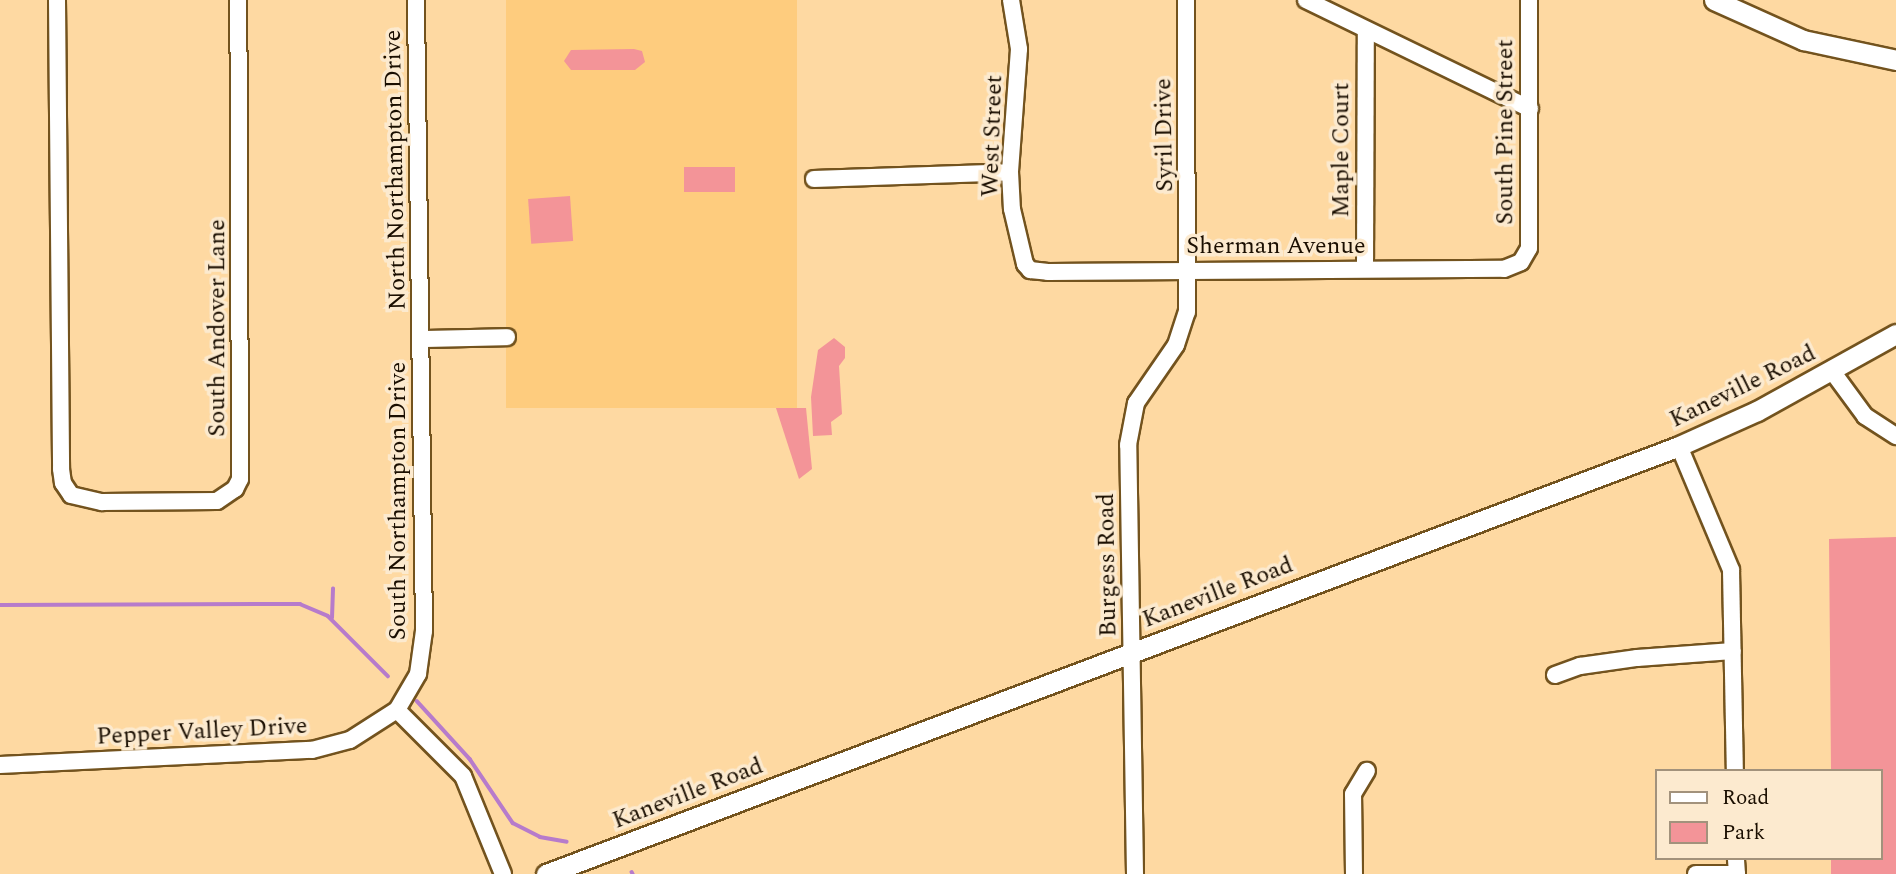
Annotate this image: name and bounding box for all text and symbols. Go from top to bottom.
street label: North Northampton Drive [379,30,413,310]
street label: South Pine Street [1492,39,1520,225]
street label: West Street [976,74,1010,198]
street label: Syril Drive [1150,78,1180,192]
street label: Maple Court [1328,83,1356,217]
street label: South Andover Lane [204,219,232,437]
street label: Sherman Avenue [1186,233,1366,261]
street label: Kaneville Road [1665,339,1821,435]
street label: South Northampton Drive [385,362,413,640]
street label: Burgess Road [1092,493,1124,637]
street label: Kaneville Road [1139,551,1297,635]
street label: Pepper Valley Drive [96,712,308,752]
street label: Kaneville Road [609,752,767,836]
legend [1654,769,1882,860]
text: Road [1722,782,1769,814]
text: Park [1722,817,1765,849]

